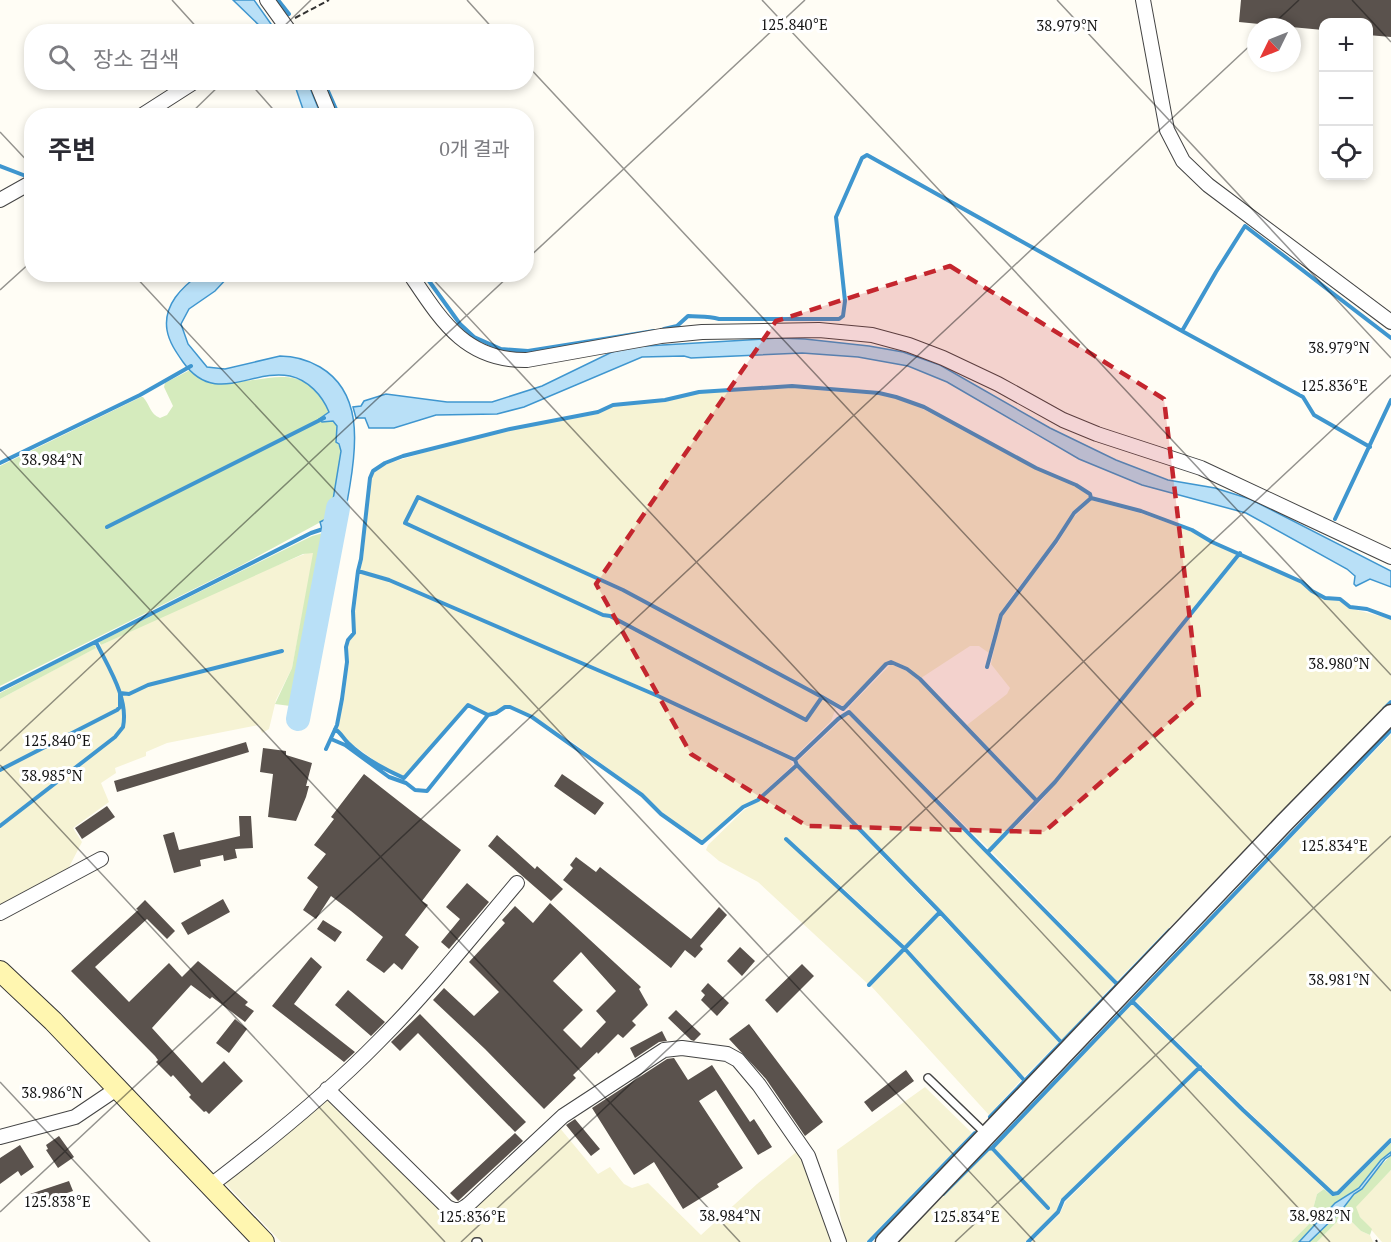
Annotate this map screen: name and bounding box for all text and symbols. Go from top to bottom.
text: 125.840°E [760,14,828,34]
text: 38.979°N [1036,15,1098,35]
north arrow [1247,18,1301,72]
map controls [1319,18,1373,180]
button: + [1319,18,1373,72]
search box [24,24,534,90]
icon: search [45,41,78,74]
text: 장소 검색 [93,44,179,73]
button: − [1319,72,1373,126]
button: locate [1319,126,1373,180]
text: 주변 [48,132,96,166]
text: 0개 결과 [439,135,510,162]
text: 38.979°N [1308,337,1370,357]
text: 125.836°E [1300,375,1368,395]
text: 38.984°N [21,449,83,469]
text: 38.980°N [1308,653,1370,673]
text: 125.840°E [23,730,91,750]
text: 38.985°N [21,765,83,785]
text: 125.834°E [1300,835,1368,855]
text: 38.981°N [1308,969,1370,989]
text: 38.986°N [21,1082,83,1102]
text: 125.838°E [23,1191,91,1211]
text: 38.984°N [699,1205,761,1225]
text: 38.982°N [1289,1205,1351,1225]
text: 125.836°E [438,1206,506,1226]
text: 125.834°E [932,1206,1000,1226]

